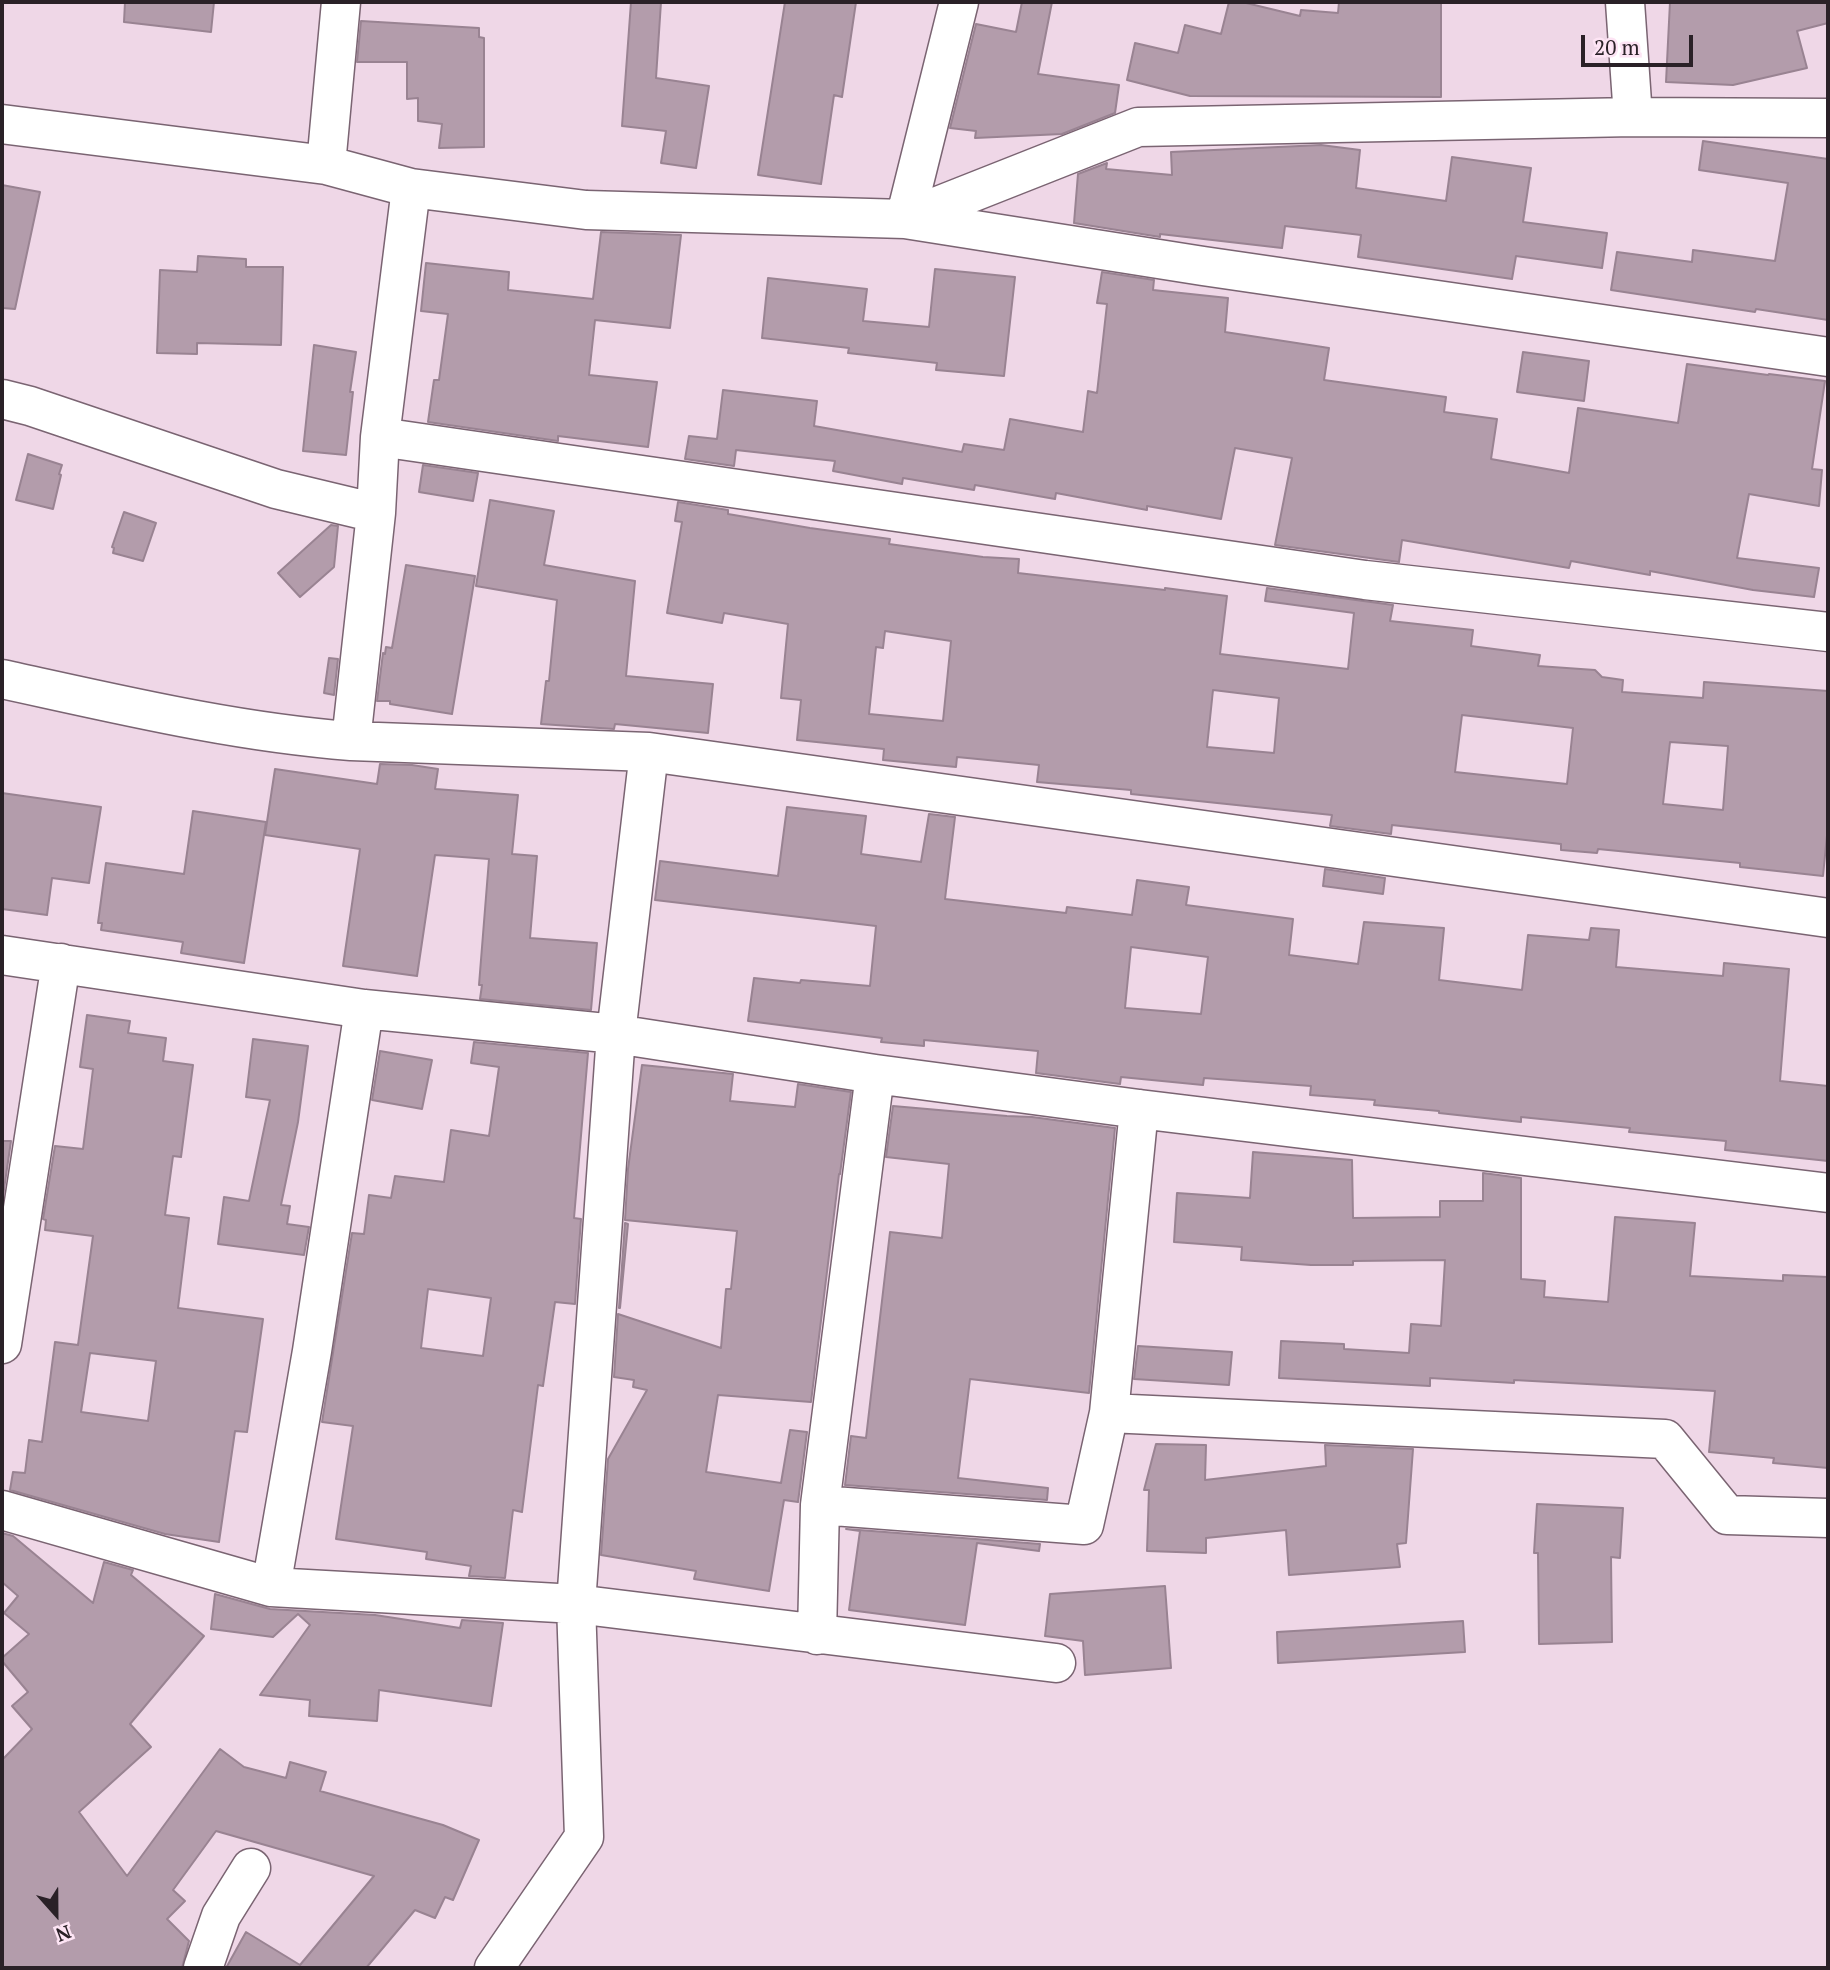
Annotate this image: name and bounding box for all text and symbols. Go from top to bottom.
scale bar [1585,21,1697,65]
text: 20 m [1594,33,1640,61]
north arrow [21,1879,91,1949]
text: N [53,1920,75,1948]

